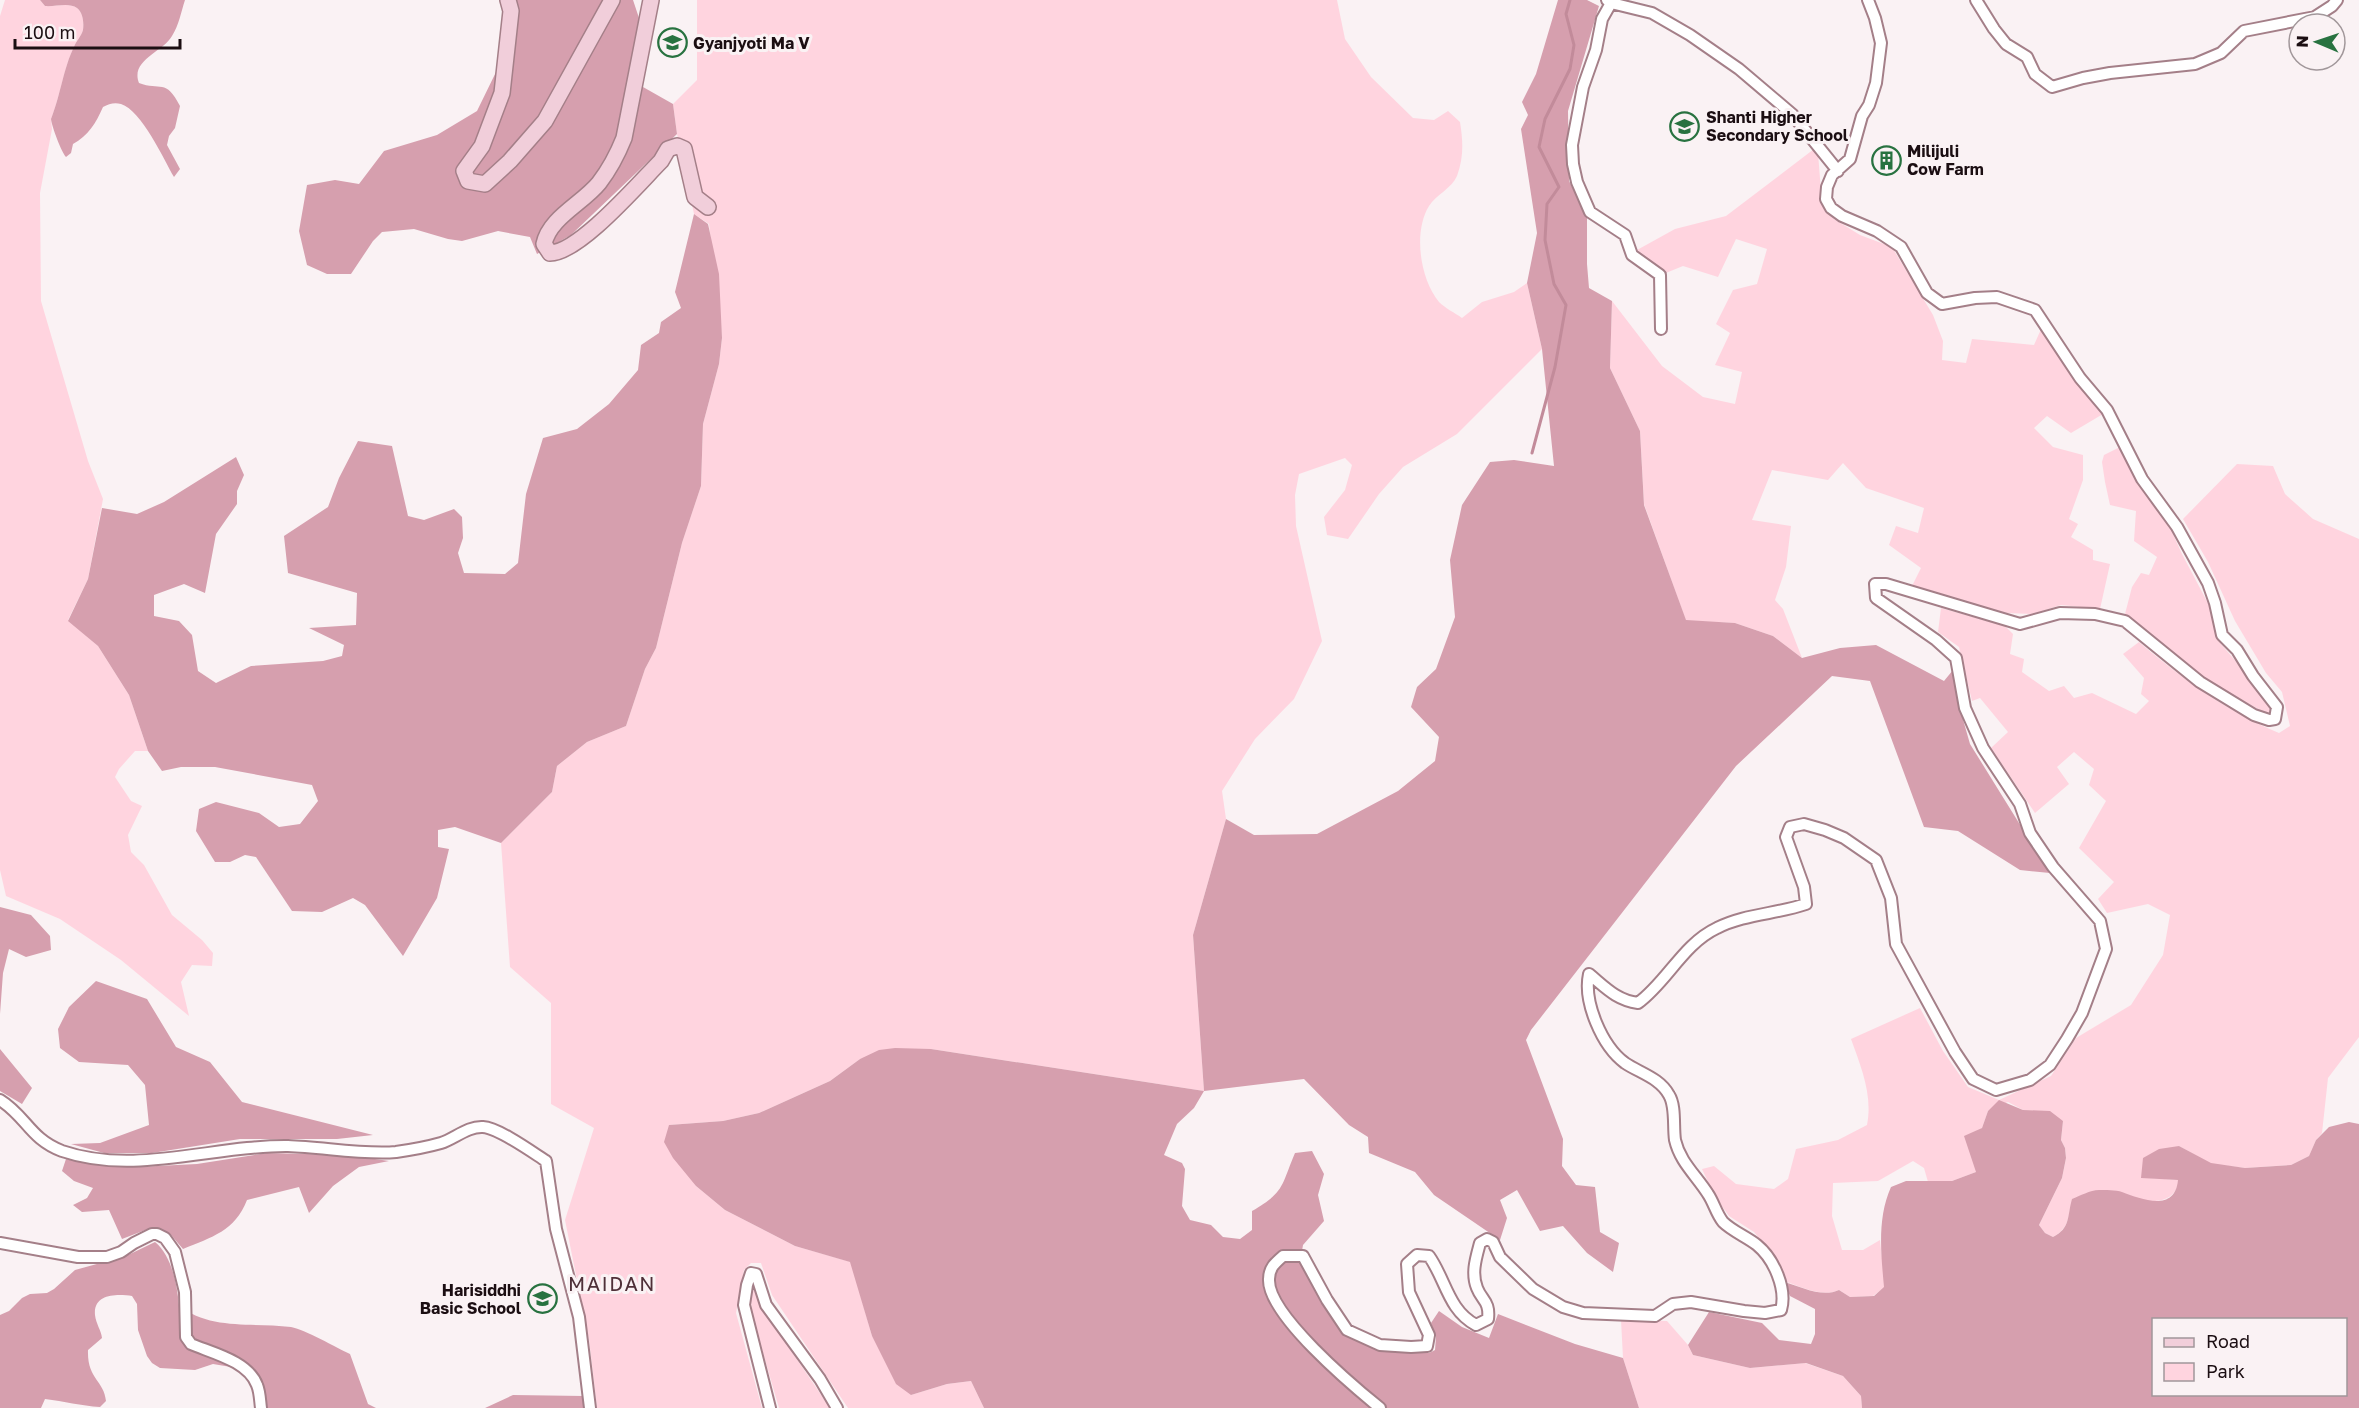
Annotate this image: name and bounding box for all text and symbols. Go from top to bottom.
scale bar [15,12,180,50]
north arrow [2287,12,2347,72]
text: 100 m [24,21,75,43]
school or university icon: Gyanjyoti Ma V [656,27,688,59]
place label: Gyanjyoti Ma V [693,33,810,53]
text: N [2292,35,2312,48]
place label: Shanti Higher Secondary School [1706,107,1849,145]
school or university icon: Shanti Higher Secondary School [1669,110,1701,142]
place label: Milijuli Cow Farm [1907,141,1984,179]
building icon: Milijuli Cow Farm [1870,144,1902,176]
district label: MAIDAN [568,1271,656,1295]
place label: Harisiddhi Basic School [420,1280,522,1318]
school or university icon: Harisiddhi Basic School [526,1283,558,1315]
legend [2152,1318,2347,1396]
text: Road [2206,1330,2250,1352]
text: Park [2206,1360,2245,1382]

